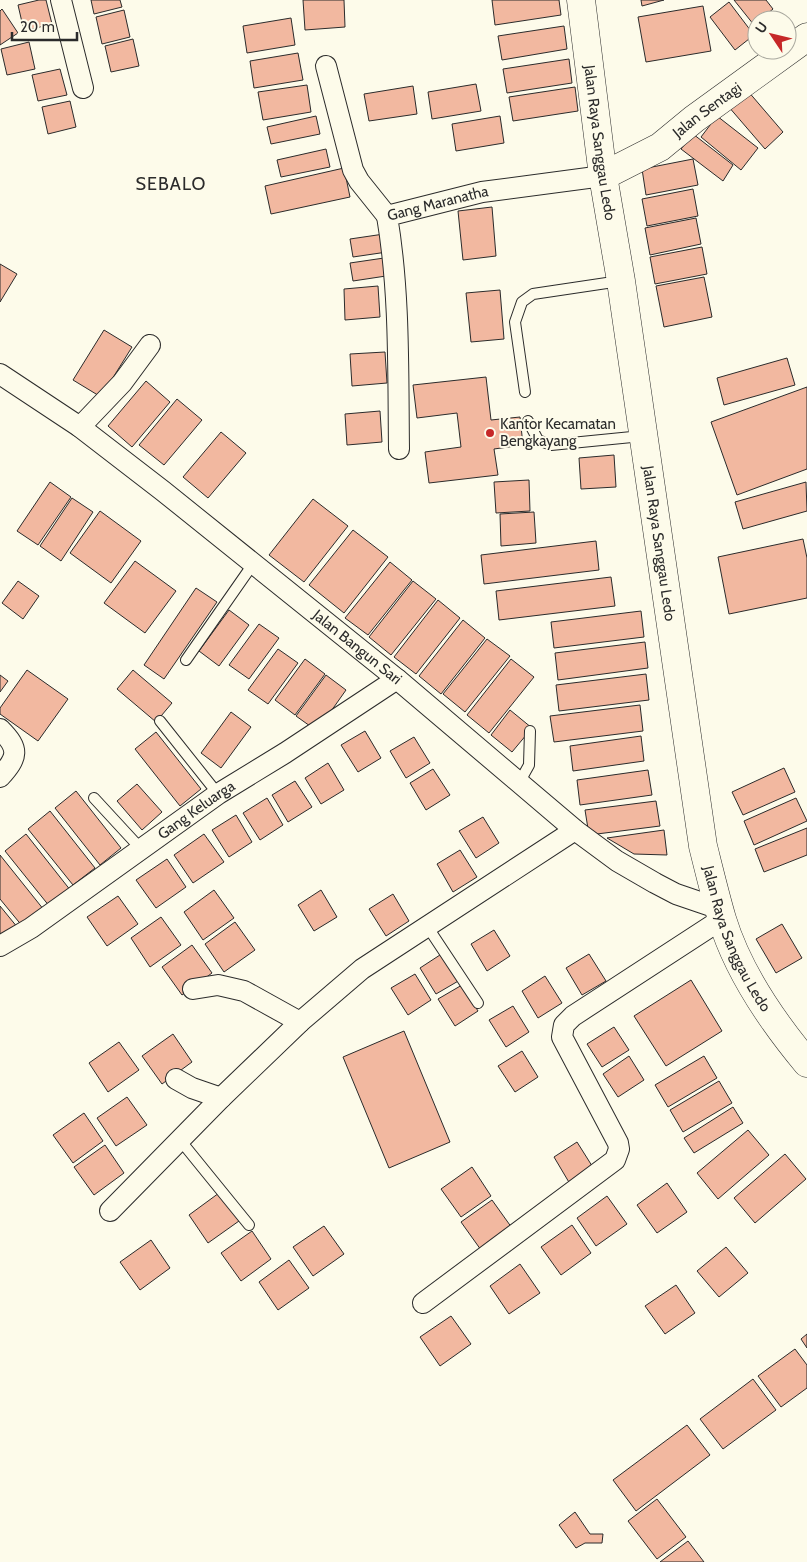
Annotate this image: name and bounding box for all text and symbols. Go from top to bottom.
scale bar [12,10,78,42]
north arrow [747,10,797,60]
text: 20 m [20,18,55,36]
text: U [751,18,772,37]
street label: Jalan Raya Sanggau Ledo [580,63,619,222]
street label: Jalan Sentagi [668,78,745,142]
district label: SEBALO [136,173,206,195]
street label: Gang Maranatha [385,182,490,225]
place label: Kantor Kecamatan Bengkayang [500,415,616,450]
marker: Kantor Kecamatan Bengkayang [484,427,496,439]
street label: Jalan Raya Sanggau Ledo [639,463,679,622]
street label: Jalan Bangun Sari [308,605,406,688]
street label: Gang Keluarga [154,776,239,843]
street label: Jalan Raya Sanggau Ledo [699,863,775,1015]

